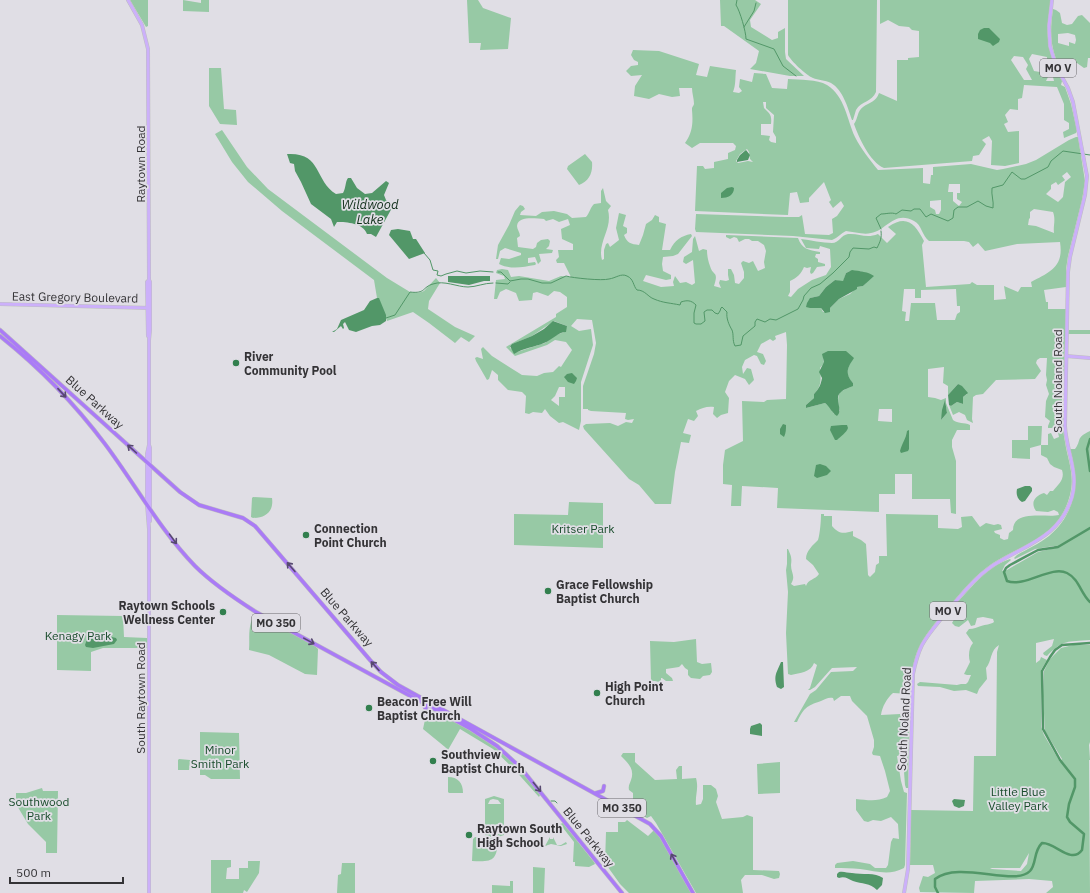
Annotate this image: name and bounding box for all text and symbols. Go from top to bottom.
road number: MO V [1040,59,1076,77]
street label: Raytown Road [133,125,148,203]
water label: Wildwood Lake [342,196,399,228]
street label: East Gregory Boulevard [12,288,138,306]
street label: South Noland Road [1050,329,1065,433]
place label: River Community Pool [244,349,337,378]
marker: River Community Pool [231,358,241,368]
street label: Blue Parkway [63,372,127,432]
one-way arrow [57,388,67,398]
one-way arrow [128,445,138,454]
place label: Connection Point Church [314,521,387,550]
park label: Kritser Park [551,521,615,536]
marker: Connection Point Church [301,530,311,540]
one-way arrow [168,533,177,544]
one-way arrow [286,562,295,572]
place label: Grace Fellowship Baptist Church [556,577,653,606]
street label: Blue Parkway [317,585,377,649]
marker: Grace Fellowship Baptist Church [543,586,553,596]
place label: Raytown Schools Wellness Center [119,598,215,627]
road number: MO V [930,602,966,620]
marker: Raytown Schools Wellness Center [218,607,228,617]
road number: MO 350 [252,614,300,632]
park label: Kenagy Park [45,628,112,643]
one-way arrow [303,637,315,645]
street label: South Raytown Road [133,642,148,754]
one-way arrow [371,661,380,671]
street label: South Noland Road [894,667,914,771]
place label: High Point Church [605,679,664,708]
marker: High Point Church [592,688,602,698]
place label: Beacon Free Will Baptist Church [377,694,472,723]
marker: Beacon Free Will Baptist Church [364,703,374,713]
park label: Minor Smith Park [191,742,250,771]
place label: Southview Baptist Church [441,747,525,776]
marker: Southview Baptist Church [428,756,438,766]
one-way arrow [533,782,542,793]
park label: Little Blue Valley Park [988,784,1048,813]
park label: Southwood Park [8,794,70,823]
road number: MO 350 [598,799,646,817]
street label: Blue Parkway [560,804,618,870]
place label: Raytown South High School [477,821,563,850]
marker: Raytown South High School [464,830,474,840]
one-way arrow [670,853,678,865]
scale bar [10,859,123,885]
text: 500 m [16,865,51,880]

